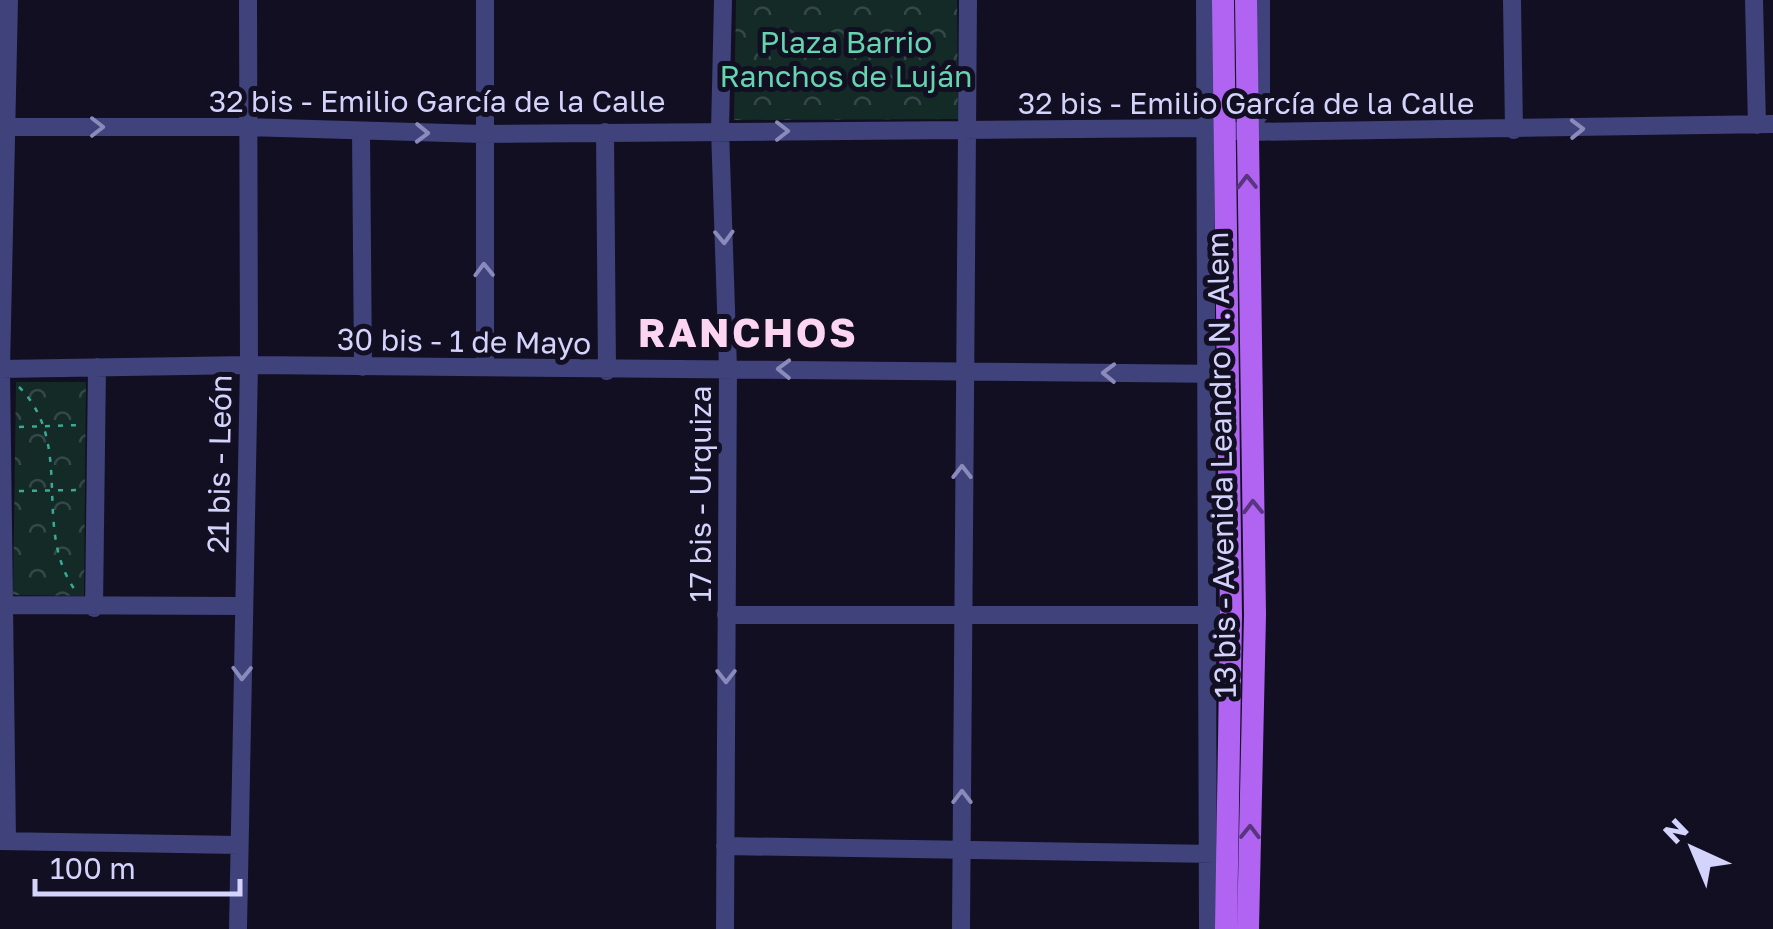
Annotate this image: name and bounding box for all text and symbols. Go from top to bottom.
park label: Plaza Barrio Ranchos de Luján [719,24,973,94]
street label: 32 bis - Emilio García de la Calle [209,83,665,119]
street label: 32 bis - Emilio García de la Calle [1018,85,1474,121]
one-way arrow [90,116,106,138]
one-way arrow [1569,118,1585,139]
one-way arrow [776,120,791,142]
one-way arrow [415,122,431,143]
one-way arrow [1237,173,1258,189]
one-way arrow [713,230,734,246]
street label: 13 bis - Avenida Leandro N. Alem [1199,231,1243,699]
one-way arrow [473,261,494,277]
district label: RANCHOS [638,308,858,356]
street label: 30 bis - 1 de Mayo [337,321,591,361]
one-way arrow [776,358,792,380]
one-way arrow [1101,362,1116,384]
street label: 21 bis - León [199,374,239,554]
street label: 17 bis - Urquiza [682,386,718,602]
one-way arrow [952,463,973,479]
one-way arrow [1243,498,1264,514]
one-way arrow [232,665,253,681]
one-way arrow [715,668,737,684]
one-way arrow [951,788,973,804]
north arrow [1643,799,1743,899]
text: N [1656,811,1694,850]
one-way arrow [1240,823,1261,839]
scale bar [35,834,240,896]
text: 100 m [50,850,136,886]

